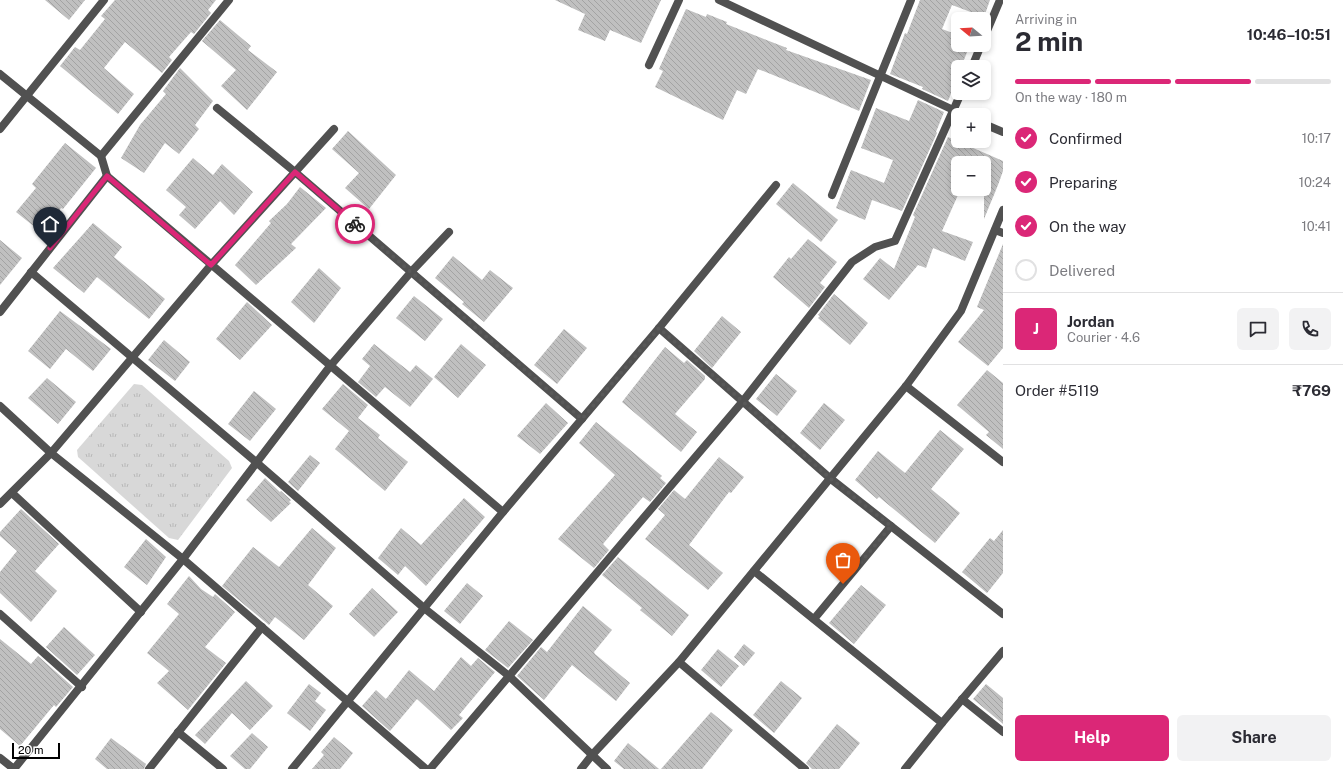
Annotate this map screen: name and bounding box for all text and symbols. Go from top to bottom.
north arrow [951,12,991,52]
map controls [951,12,991,196]
text: Arriving in [1015,12,1077,27]
text: 2 min [1015,26,1083,57]
text: 10:46–10:51 [1247,26,1331,43]
button: layers [951,60,991,100]
text: On the way · 180 m [1015,90,1127,105]
button: + [951,108,991,148]
icon: check [1015,127,1037,149]
text: Confirmed [1049,130,1122,147]
text: 10:17 [1302,131,1331,146]
button: − [951,156,991,196]
icon: check [1015,171,1037,193]
text: Preparing [1049,174,1118,191]
text: 10:24 [1299,175,1331,190]
courier [335,204,375,244]
pin [33,207,67,248]
icon: home [39,213,61,235]
icon: bike [344,213,366,235]
icon: check [1015,215,1037,237]
text: On the way [1049,218,1126,235]
text: 10:41 [1301,219,1331,234]
text: Delivered [1049,262,1115,279]
button: chat [1237,308,1279,350]
button: phone [1289,308,1331,350]
text: Jordan [1067,313,1114,330]
text: J [1033,320,1039,337]
text: Courier · 4.6 [1067,330,1140,345]
text: Order #5119 [1015,382,1099,399]
text: ₹769 [1292,382,1331,399]
pin [826,543,860,584]
icon: bag [832,549,854,571]
button: Help [1015,715,1169,761]
button: Share [1177,715,1331,761]
scale bar [12,741,60,760]
text: 20 m [18,744,43,756]

